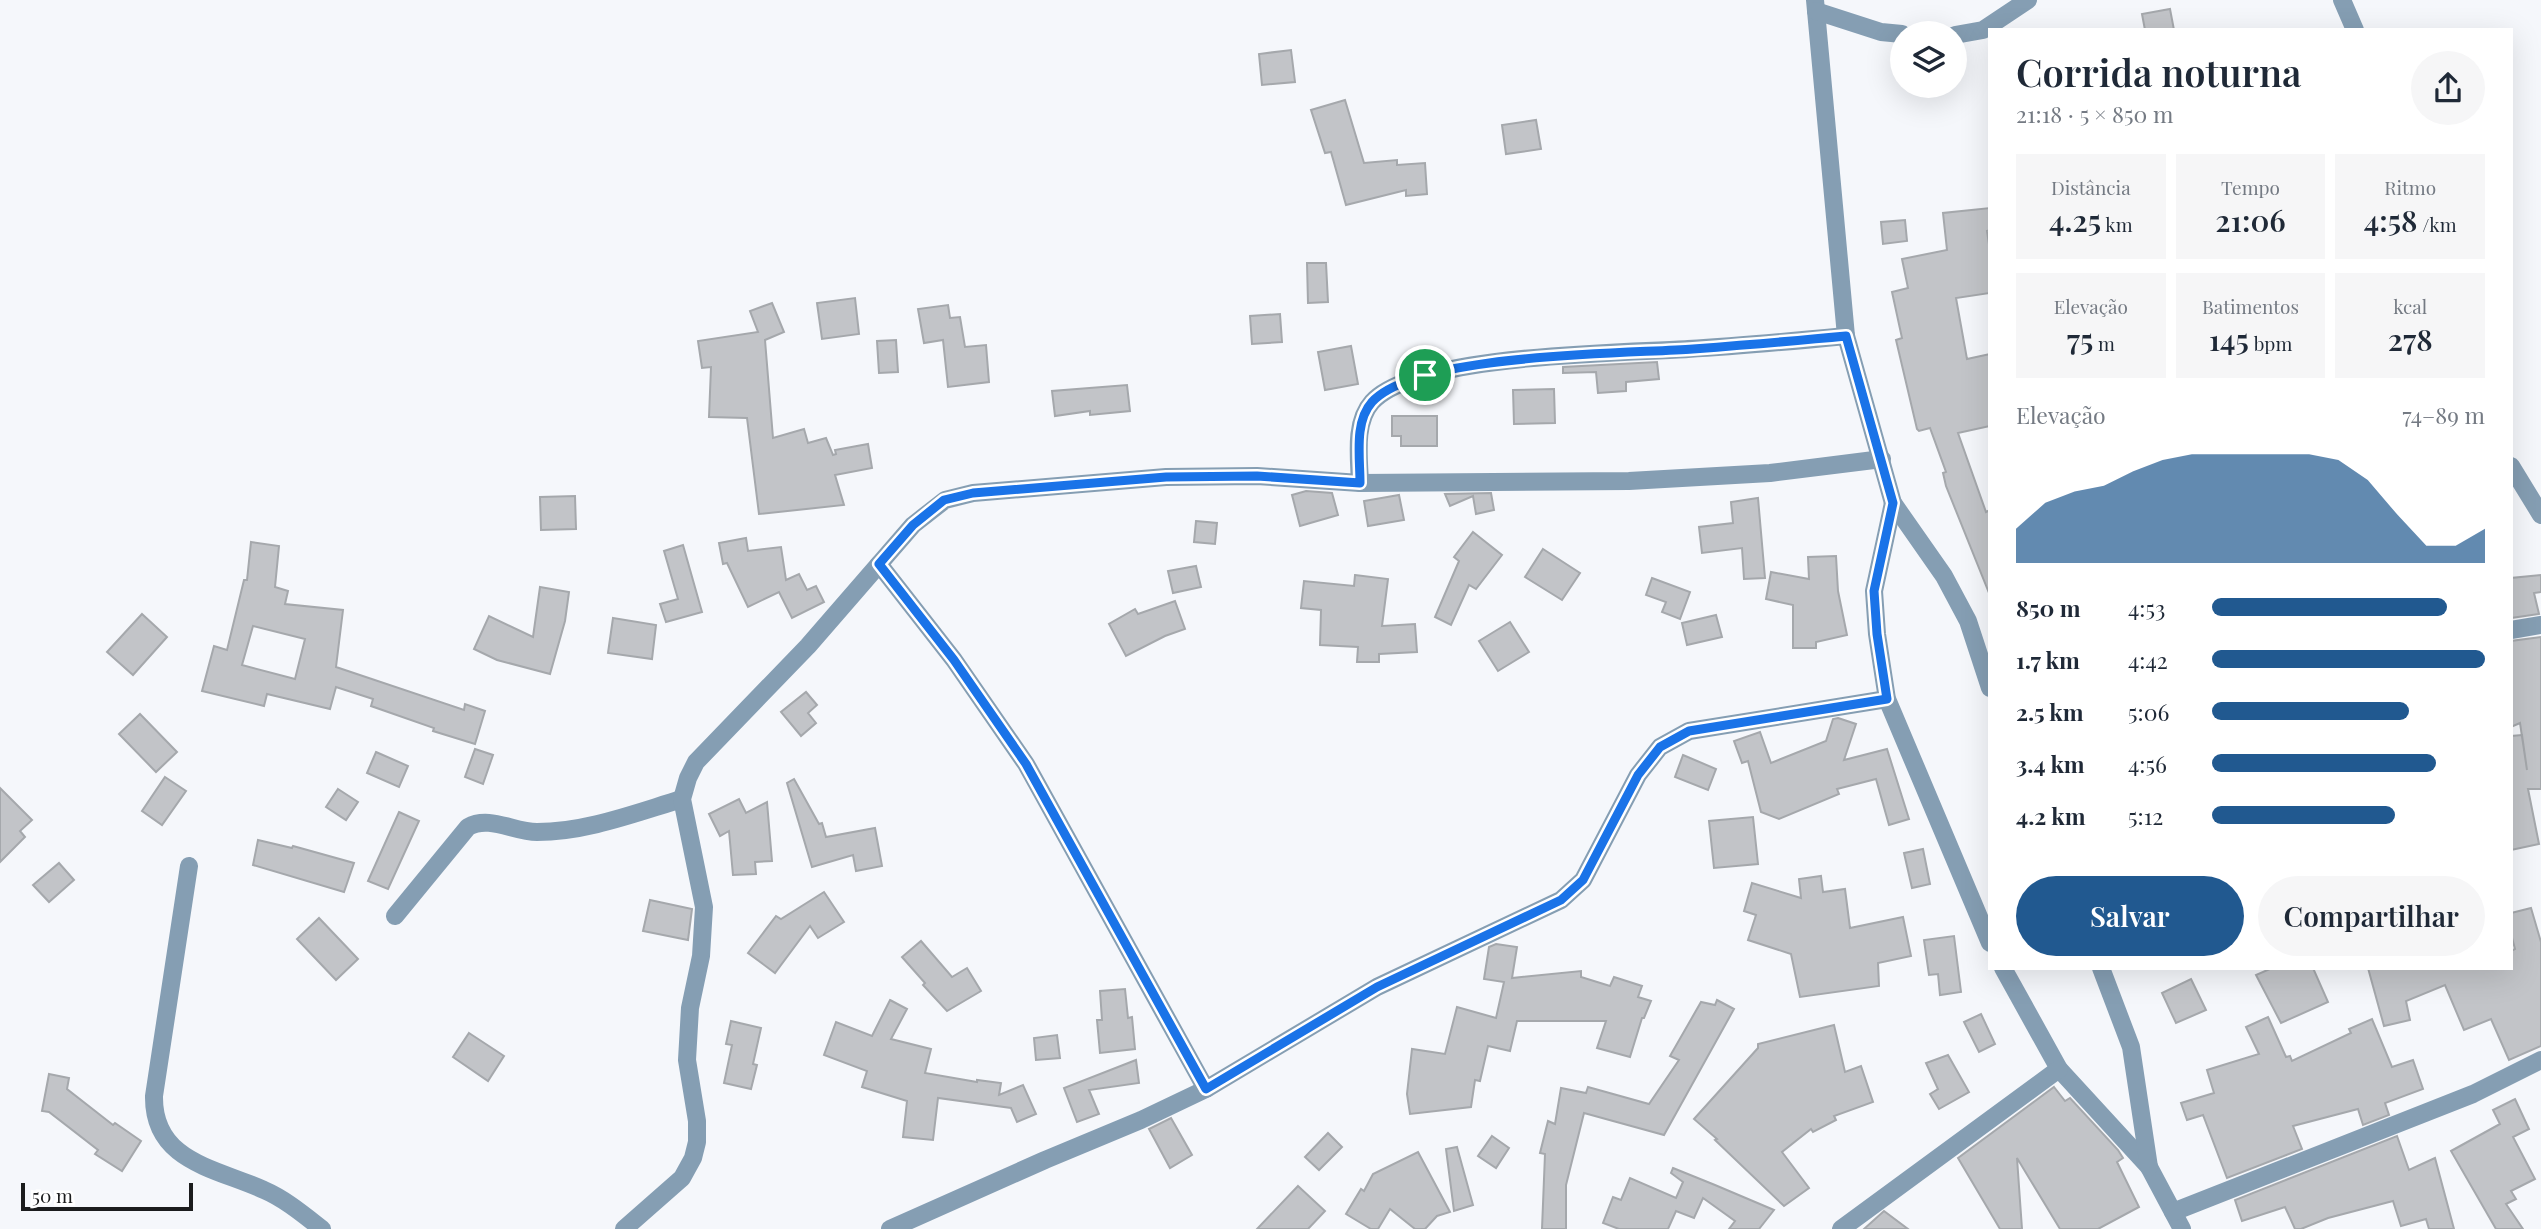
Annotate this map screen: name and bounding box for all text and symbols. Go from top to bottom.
map controls [1890,21,1967,98]
button: layers [1890,21,1967,98]
text: Corrida noturna [2016,46,2302,97]
button: share [2411,51,2485,125]
text: 21:18 · 5 × 850 m [2016,98,2174,129]
text: Distância [2051,174,2131,200]
text: Tempo [2221,174,2280,200]
text: Ritmo [2384,174,2436,200]
text: 4.25 [2049,200,2101,240]
text: 21:06 [2215,200,2286,240]
text: 4:58 [2364,200,2417,240]
text: km [2101,211,2133,237]
text: /km [2417,211,2457,237]
text: Elevação [2054,293,2128,319]
text: Batimentos [2202,293,2299,319]
text: kcal [2393,293,2427,319]
text: 75 [2067,319,2093,359]
text: 145 [2209,319,2249,359]
text: 278 [2388,319,2433,359]
text: m [2093,330,2115,356]
text: bpm [2249,330,2292,356]
pin [1395,345,1455,405]
icon: arrive [1406,356,1444,394]
text: Elevação [2016,399,2106,430]
text: 74–89 m [2402,399,2485,430]
text: 850 m [2016,592,2080,623]
text: 4:53 [2128,592,2165,623]
text: 1.7 km [2016,644,2080,675]
text: 4:42 [2128,644,2168,675]
text: 2.5 km [2016,696,2083,727]
text: 5:06 [2128,696,2169,727]
text: 3.4 km [2016,748,2085,779]
text: 4:56 [2128,748,2167,779]
text: 4.2 km [2016,800,2086,831]
text: 5:12 [2128,800,2163,831]
button: Salvar [2016,876,2244,956]
button: Compartilhar [2258,876,2485,956]
scale bar [21,1180,192,1212]
text: 50 m [32,1182,73,1208]

